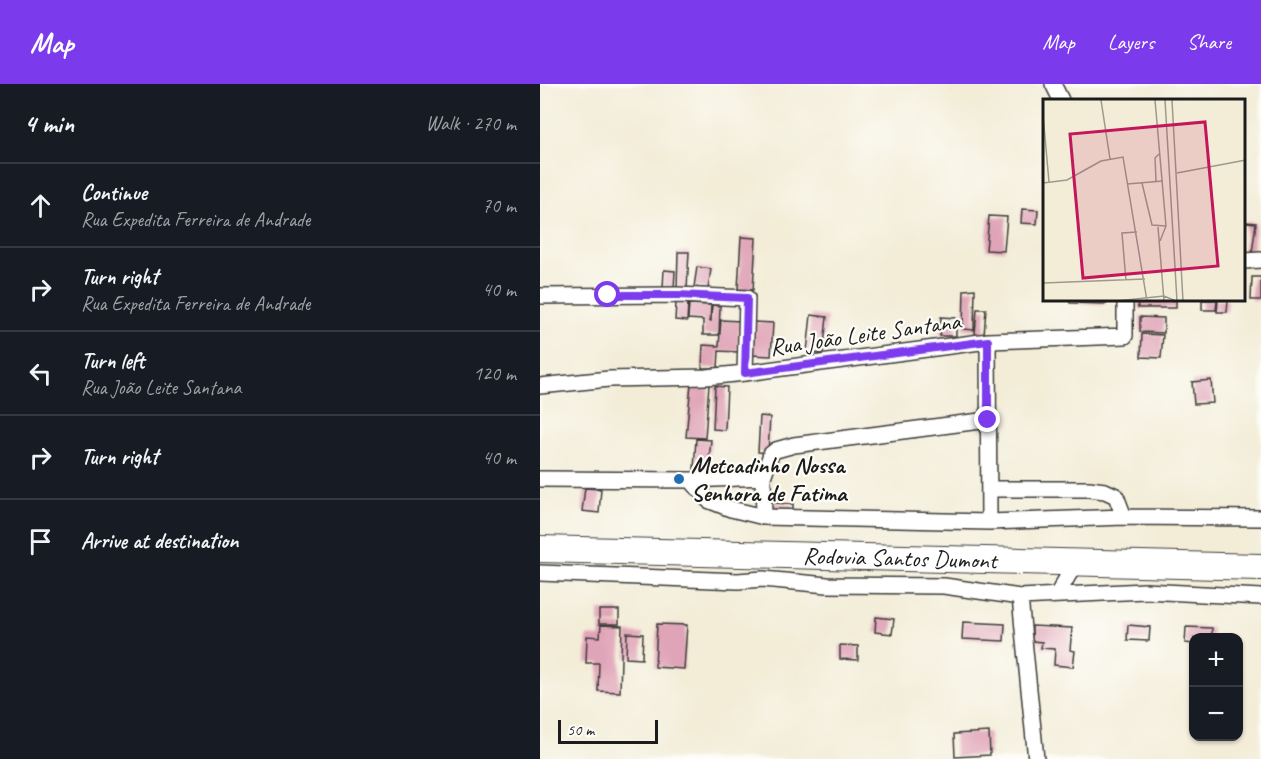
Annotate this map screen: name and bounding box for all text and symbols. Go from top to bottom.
text: Map [30,25,73,60]
text: Map [1042,29,1075,55]
text: Layers [1108,29,1154,55]
text: Share [1187,29,1231,55]
inset map [1043,99,1246,302]
text: 4 min [24,107,74,140]
text: Walk · 270 m [426,111,516,136]
text: Continue [81,179,147,207]
icon: ahead [24,189,57,222]
text: 70 m [482,193,516,218]
text: Rua Expedita Ferreira de Andrade [81,207,310,232]
text: Turn right [81,263,158,291]
icon: right [24,273,57,306]
text: 40 m [482,277,516,302]
route start [594,281,620,307]
text: Rua Expedita Ferreira de Andrade [81,291,310,316]
street label: Rua João Leite Santana [768,306,964,362]
text: Turn left [81,347,145,375]
icon: left [24,357,57,390]
text: 120 m [473,361,516,386]
text: Rua João Leite Santana [81,375,241,400]
route end [974,406,1000,432]
icon: right [24,441,57,474]
text: Turn right [81,443,158,471]
text: 40 m [482,445,516,470]
place label: Metcadinho Nossa Senhora de Fatima [691,450,849,508]
marker: Metcadinho Nossa Senhora de Fatima [672,472,686,486]
icon: arrive [24,525,57,558]
text: Arrive at destination [81,527,238,555]
street label: Rodovia Santos Dumont [803,541,999,575]
map controls [1189,633,1243,741]
button: + [1189,633,1243,687]
button: − [1189,687,1243,741]
scale bar [558,717,658,744]
text: 50 m [567,720,594,740]

